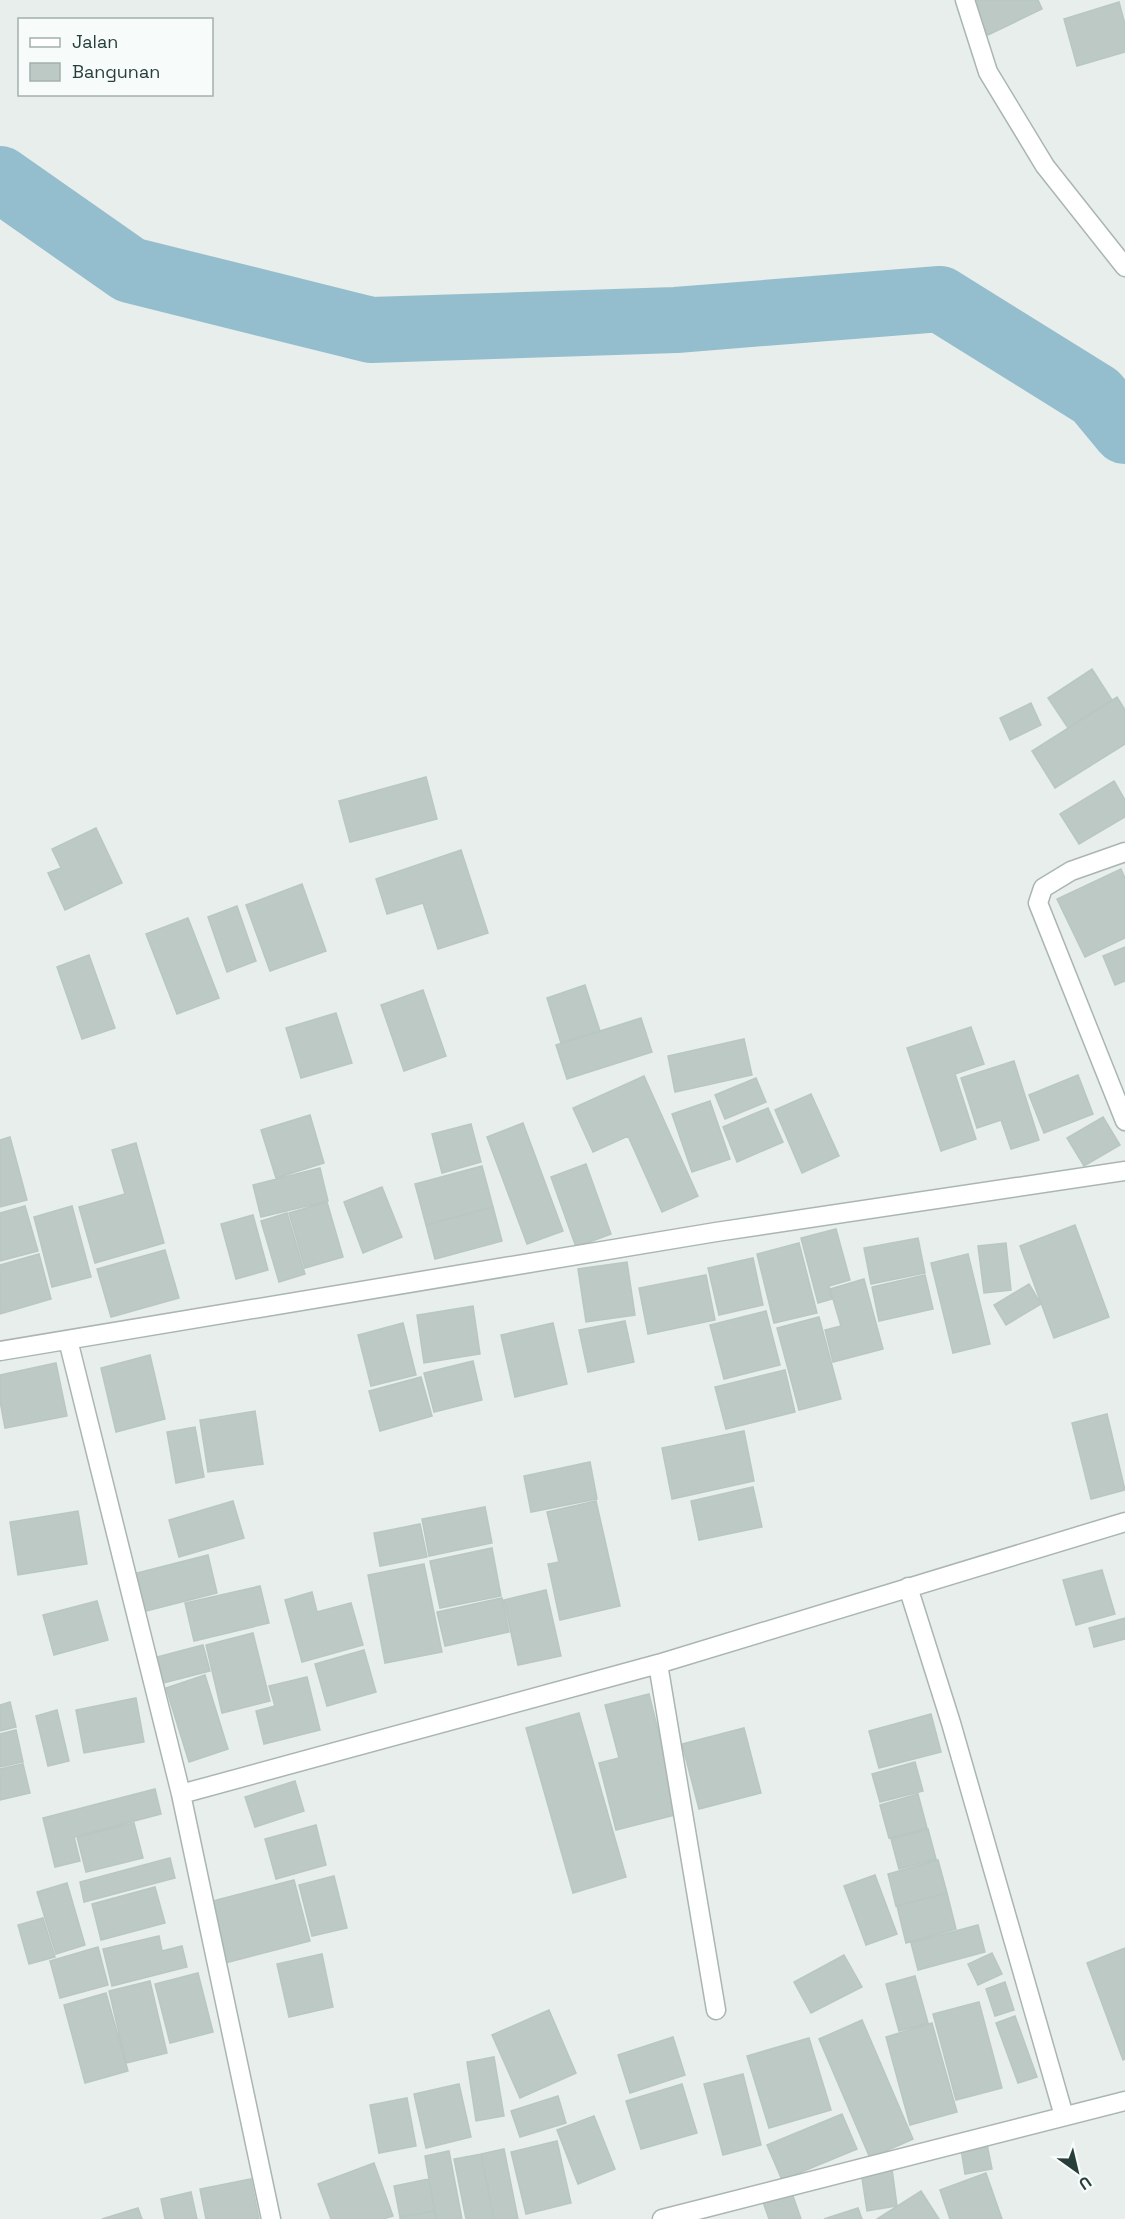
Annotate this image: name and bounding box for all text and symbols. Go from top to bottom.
legend [18,18,213,96]
text: Jalan [72,30,118,53]
text: Bangunan [72,60,160,83]
north arrow [1047,2141,1107,2201]
text: U [1075,2171,1095,2195]

